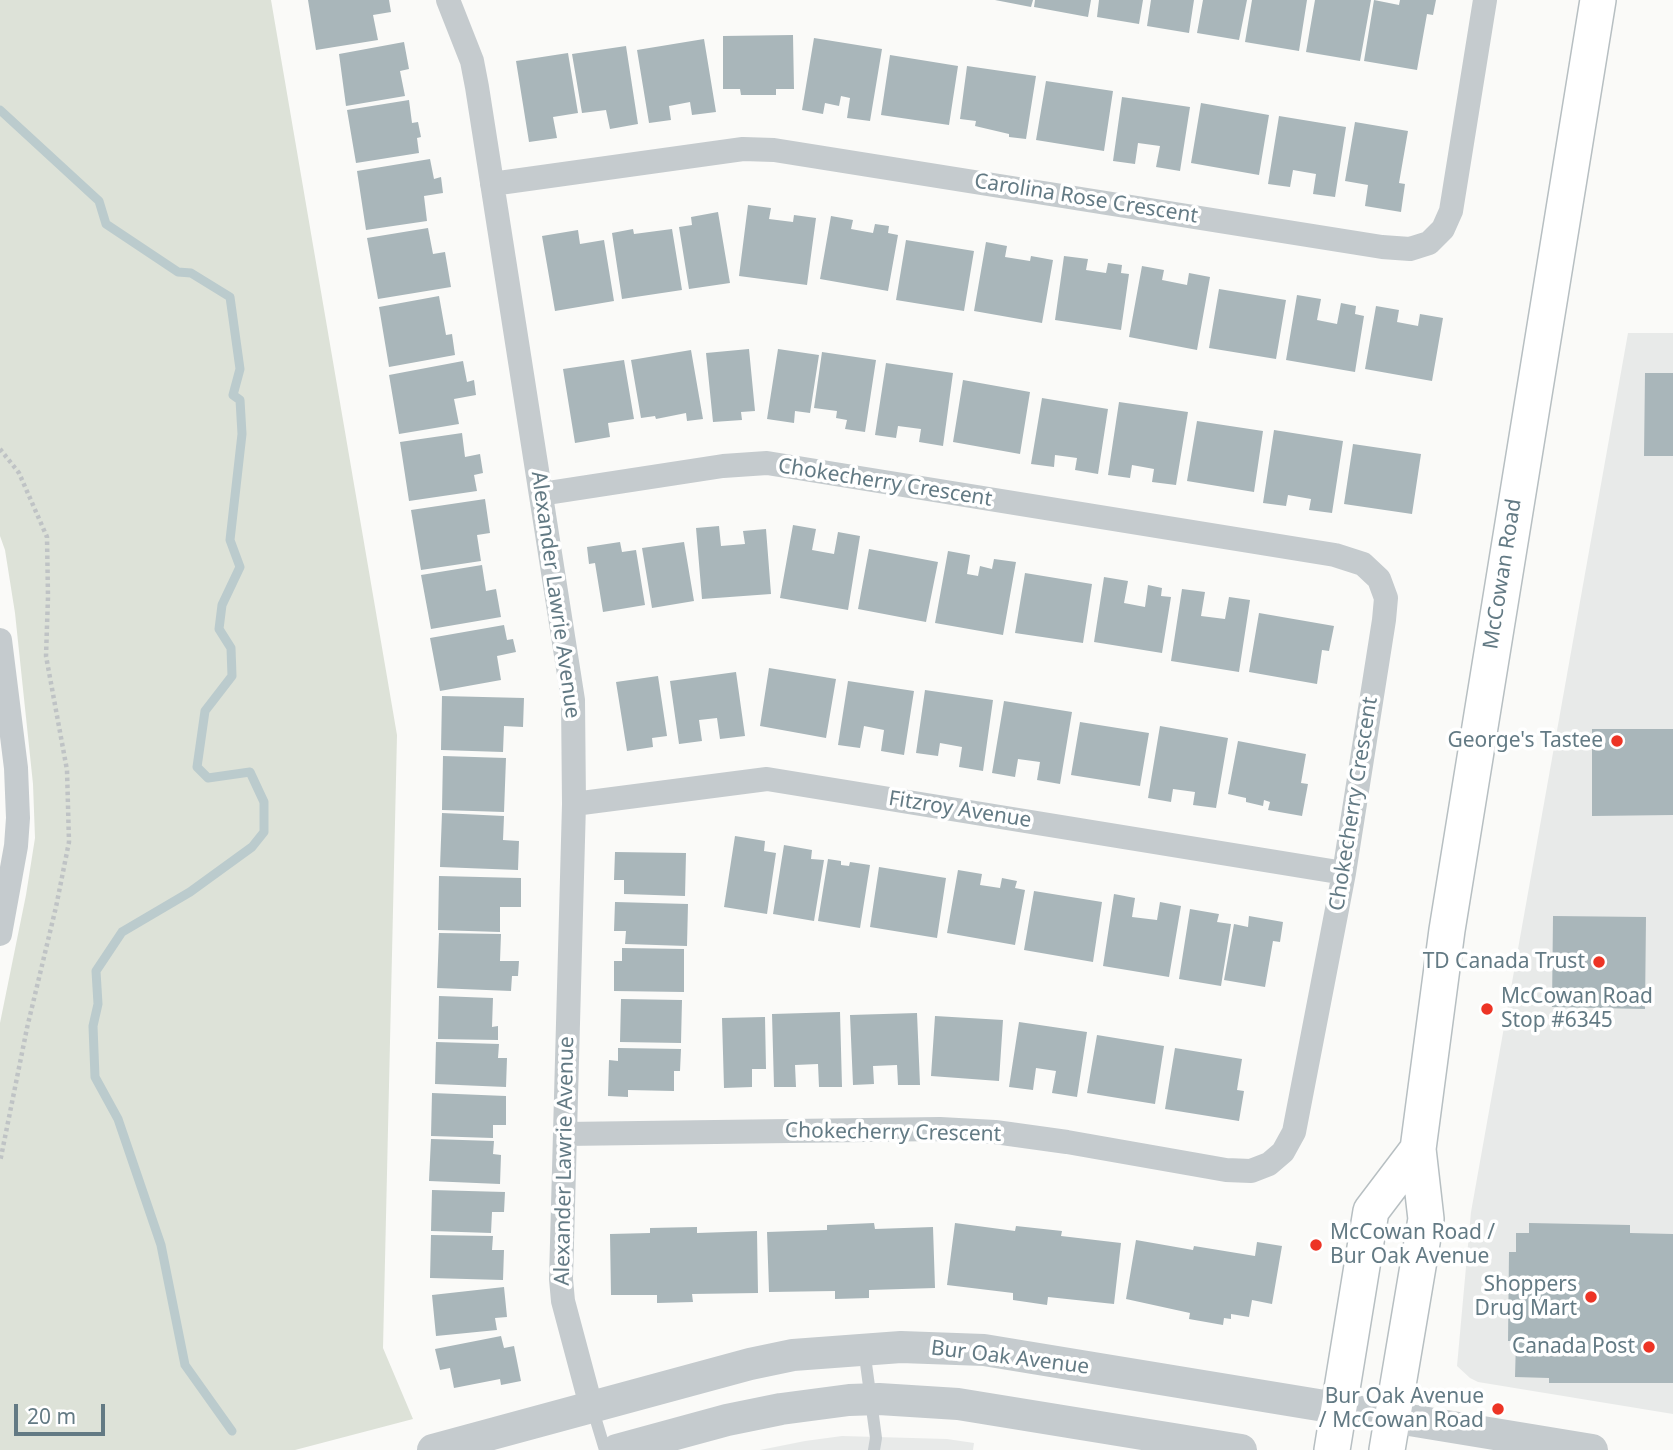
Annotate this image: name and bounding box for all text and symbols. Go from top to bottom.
street label: Carolina Rose Crescent [972,169,1200,229]
street label: Chokecherry Crescent [776,454,994,512]
street label: Alexander Lawrie Avenue [525,470,585,720]
street label: McCowan Road [1479,497,1527,651]
street label: Chokecherry Crescent [1325,695,1383,913]
place label: George's Tastee [1447,728,1603,754]
marker: George's Tastee [1609,733,1625,749]
street label: Fitzroy Avenue [887,786,1033,834]
place label: TD Canada Trust [1423,949,1585,975]
marker: TD Canada Trust [1591,954,1607,970]
place label: McCowan Road Stop #6345 [1501,984,1653,1034]
marker: McCowan Road Stop #6345 [1479,1001,1495,1017]
street label: Alexander Lawrie Avenue [550,1036,580,1286]
street label: Chokecherry Crescent [785,1119,1001,1147]
place label: McCowan Road / Bur Oak Avenue [1330,1220,1495,1270]
marker: McCowan Road / Bur Oak Avenue [1308,1237,1324,1253]
place label: Shoppers Drug Mart [1475,1272,1577,1322]
marker: Shoppers Drug Mart [1583,1289,1599,1305]
place label: Canada Post [1512,1334,1635,1360]
street label: Bur Oak Avenue [929,1336,1091,1380]
marker: Canada Post [1641,1339,1657,1355]
place label: Bur Oak Avenue / McCowan Road [1319,1384,1484,1434]
scale bar [18,1390,108,1434]
marker: Bur Oak Avenue / McCowan Road [1490,1401,1506,1417]
text: 20 m [27,1402,76,1430]

